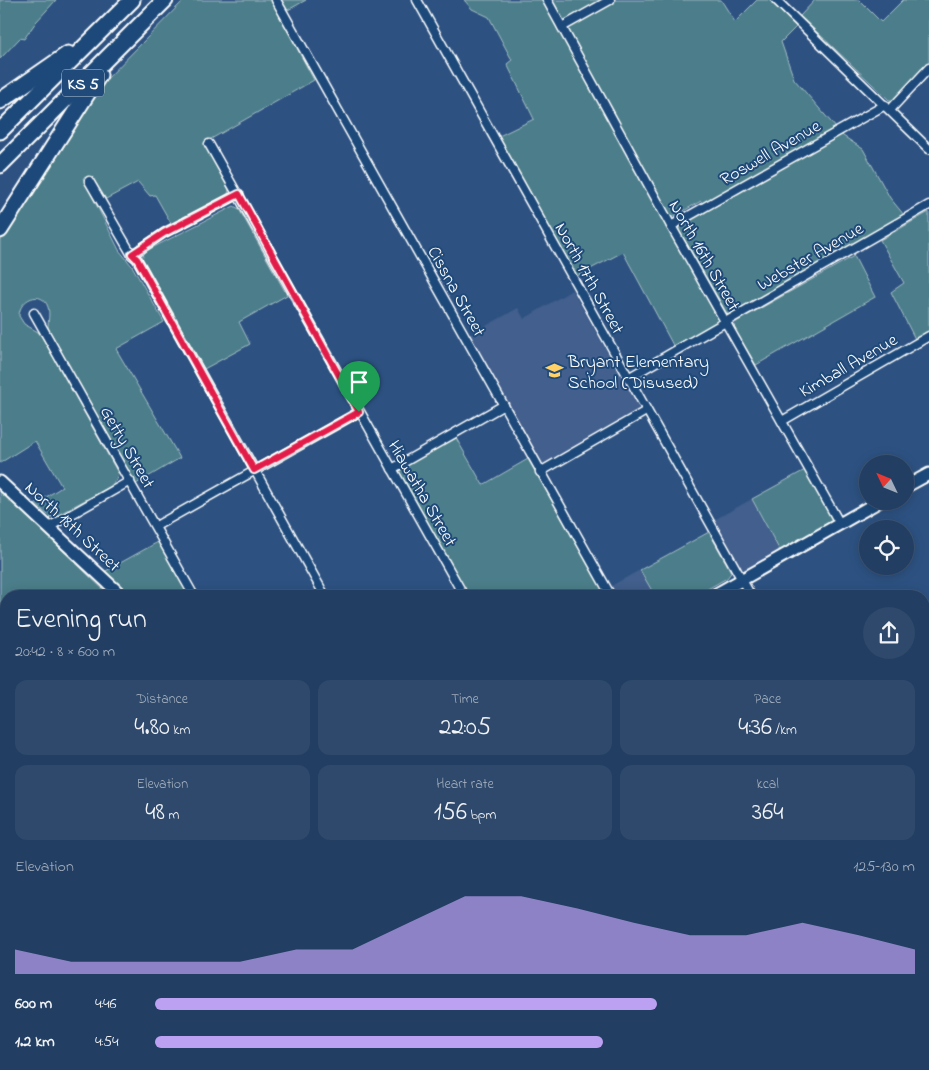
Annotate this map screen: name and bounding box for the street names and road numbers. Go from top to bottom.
road number: KS 5 [62,70,104,96]
street label: Roswell Avenue [716,114,827,193]
street label: North 16th Street [661,196,746,316]
street label: Webster Avenue [753,216,870,299]
street label: North 17th Street [547,219,630,339]
street label: Cissna Street [420,242,491,342]
street label: Kimball Avenue [795,328,904,405]
street label: Getty Street [92,402,160,494]
street label: Hiawatha Street [380,436,462,552]
street label: North 18th Street [18,476,126,579]

